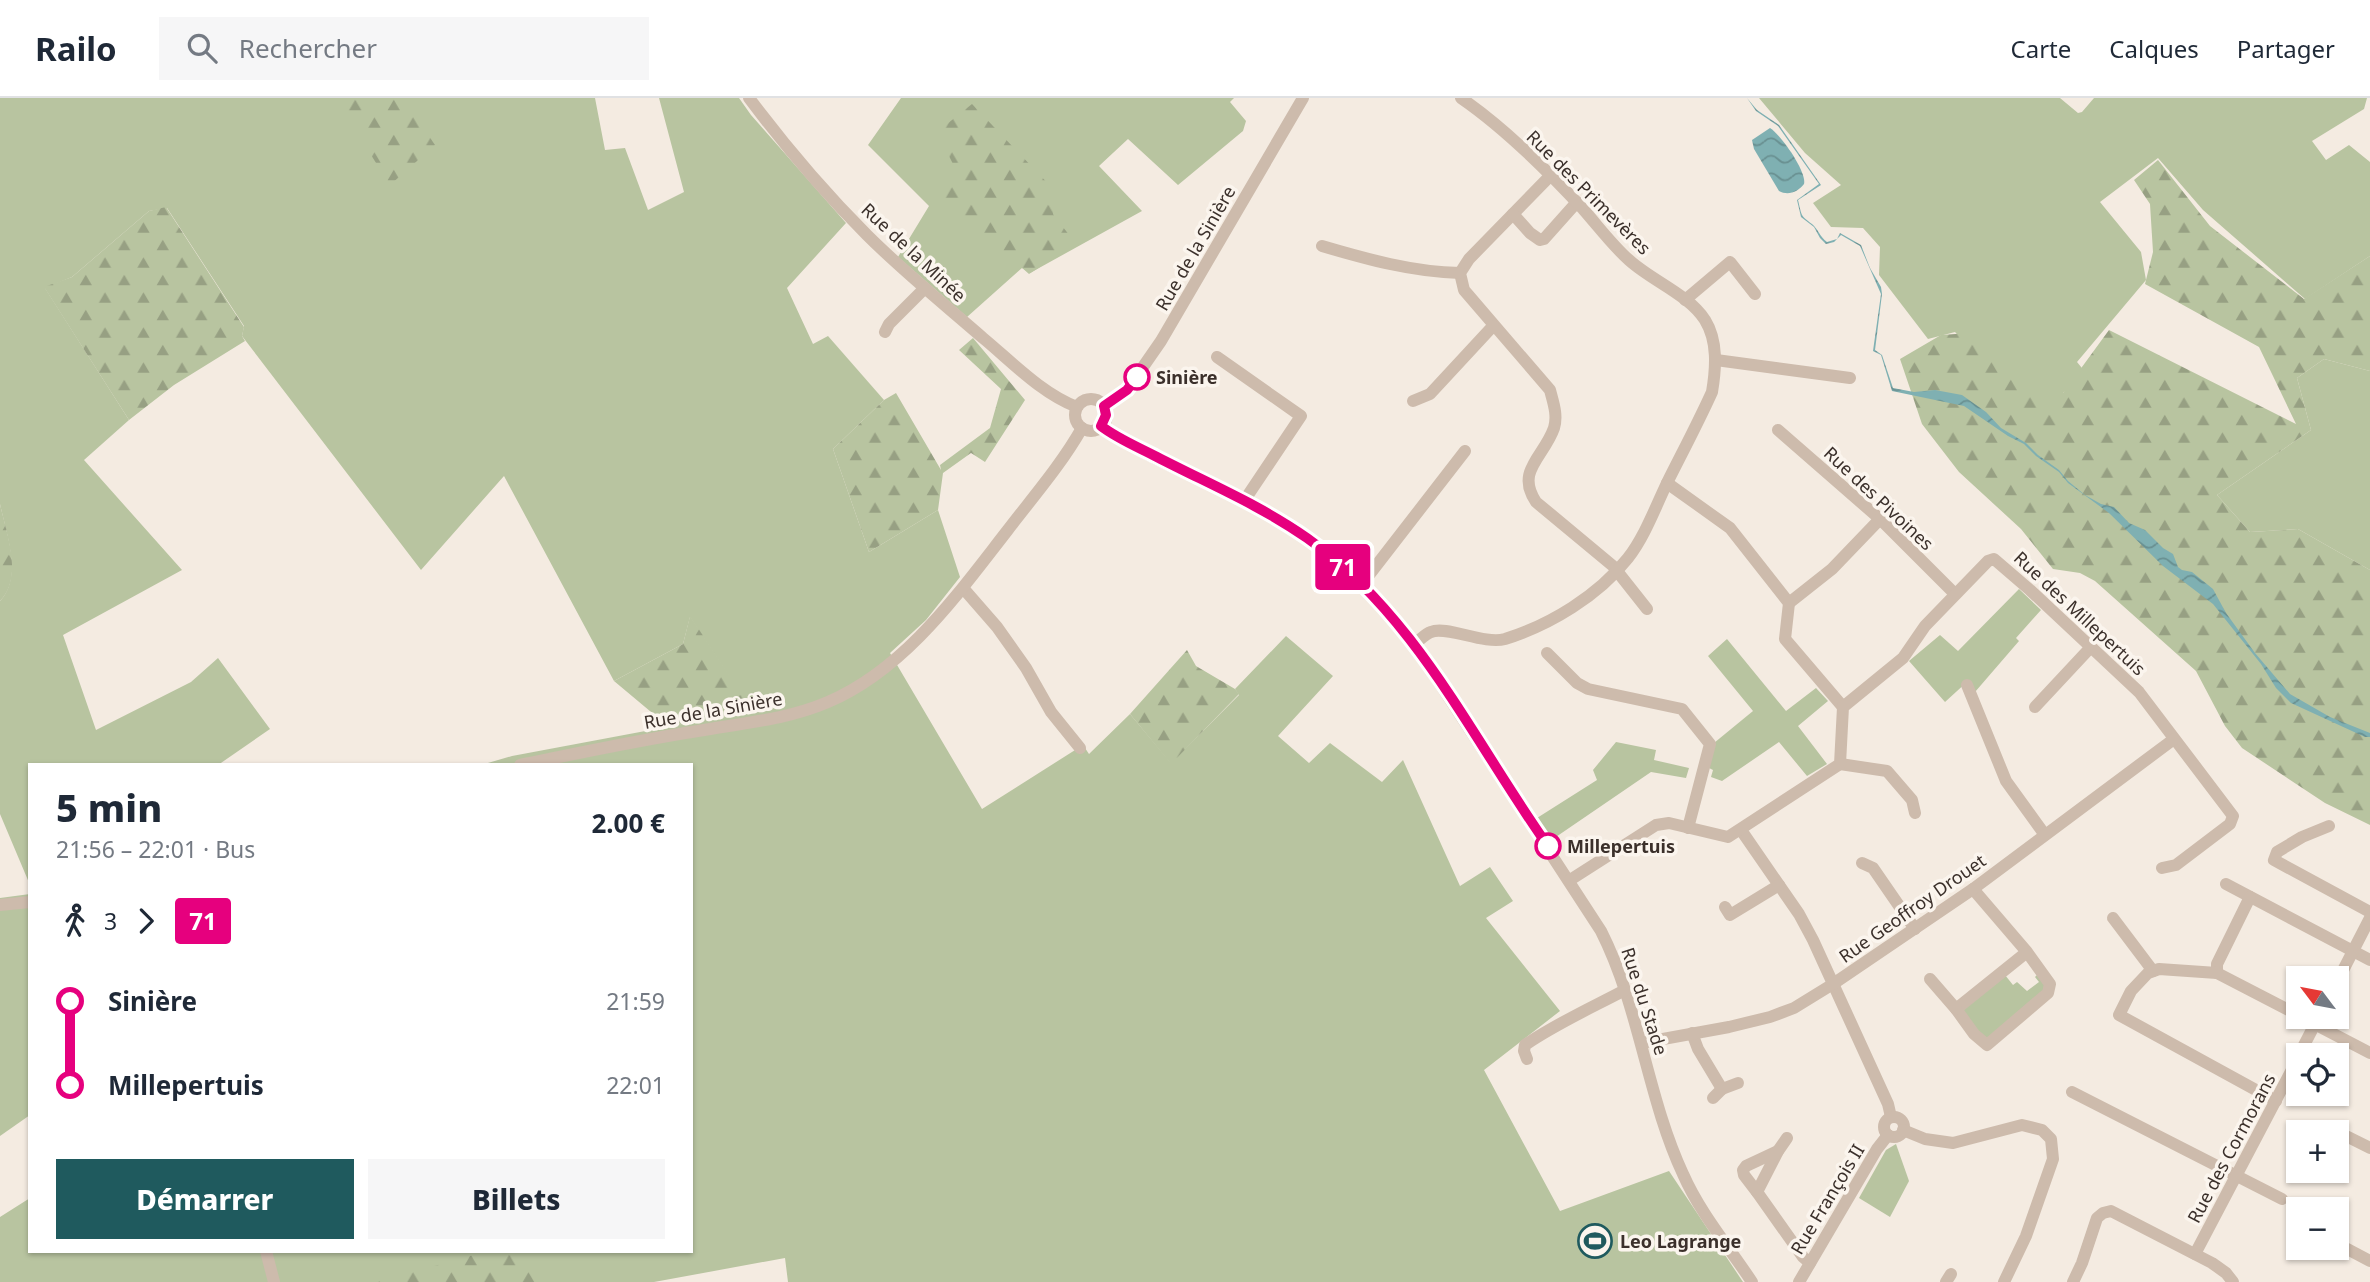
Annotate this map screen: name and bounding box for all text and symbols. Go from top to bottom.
search box [159,17,649,80]
text: Railo [35,26,117,71]
icon: search [183,29,221,67]
text: Rechercher [239,30,377,66]
text: Carte [2011,32,2071,65]
text: Calques [2109,32,2199,65]
text: Partager [2237,32,2335,65]
street label: Rue des Primevères [1522,125,1656,259]
street label: Rue de la Sinière [1150,181,1240,315]
street label: Rue de la Minée [856,197,972,307]
marker: Sinière [1124,364,1150,390]
place label: Sinière [1156,365,1218,389]
street label: Rue des Pivoines [1819,441,1939,555]
line badge: 71 [1312,544,1374,590]
street label: Rue des Millepertuis [2009,546,2151,680]
text: 71 [1329,550,1357,583]
street label: Rue de la Sinière [642,686,784,734]
text: 5 min [56,781,162,833]
text: 2.00 € [591,805,665,841]
text: 21:56 – 22:01 · Bus [56,833,255,865]
marker: Millepertuis [1535,833,1561,859]
place label: Millepertuis [1567,834,1675,858]
street label: Rue Geoffroy Drouet [1834,848,1991,968]
icon: walk [56,902,94,940]
icon: forward [127,902,165,940]
text: 71 [189,904,217,937]
text: 3 [104,905,117,937]
street label: Rue du Stade [1616,944,1674,1058]
north arrow [2286,966,2348,1029]
map controls [2286,966,2349,1260]
text: Sinière [108,983,197,1019]
text: 21:59 [606,985,665,1017]
button: locate [2286,1043,2349,1106]
text: Millepertuis [108,1067,264,1103]
text: 22:01 [606,1069,665,1101]
street label: Rue des Cormorans [2181,1069,2281,1227]
button: + [2286,1120,2349,1183]
street label: Rue François II [1785,1139,1869,1259]
button: Démarrer [56,1159,354,1239]
button: Billets [368,1159,665,1239]
button: − [2286,1197,2349,1260]
sports icon: Leo Lagrange [1576,1222,1614,1260]
place label: Leo Lagrange [1620,1229,1741,1253]

